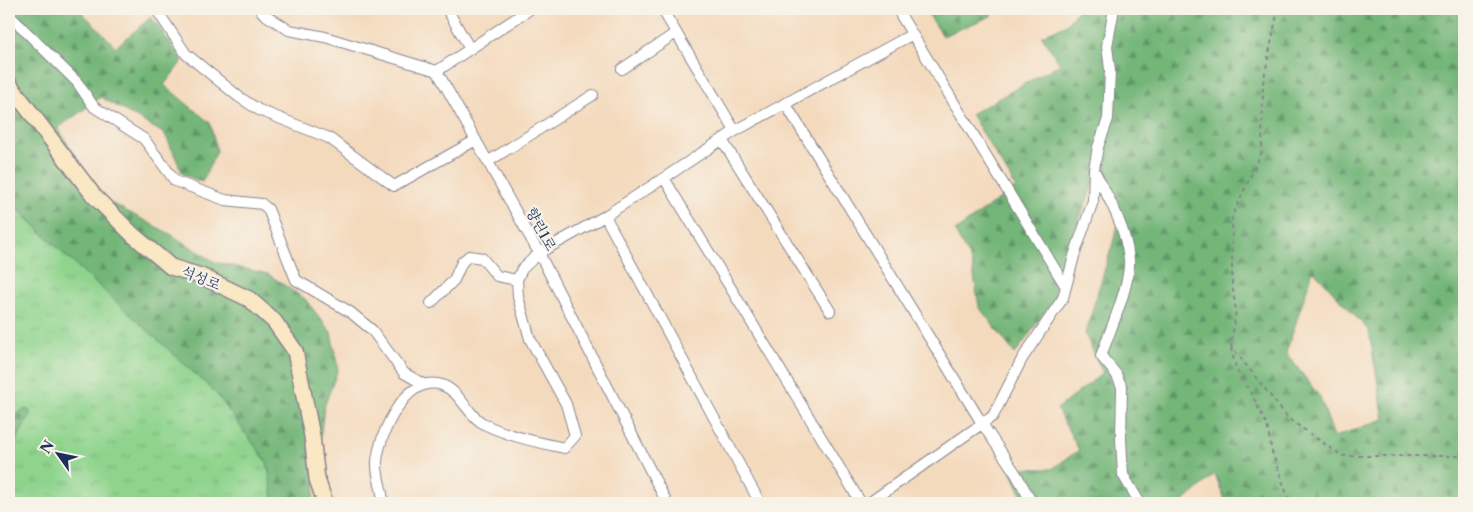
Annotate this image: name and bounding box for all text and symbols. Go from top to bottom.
street label: 향린1로 [522,204,560,254]
street label: 석성로 [179,262,224,294]
north arrow [32,430,82,480]
text: N [36,437,58,457]

